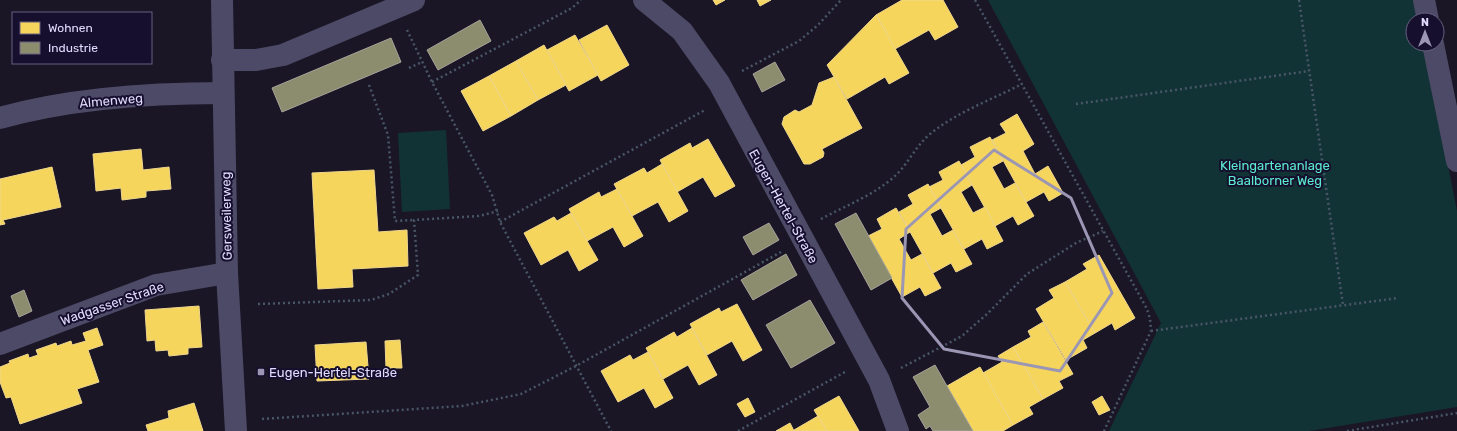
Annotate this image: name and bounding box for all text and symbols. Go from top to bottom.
legend [12,12,152,64]
north arrow [1405,12,1445,52]
text: N [1421,16,1429,29]
text: Wohnen [48,21,93,35]
text: Industrie [48,41,98,55]
street label: Almenweg [79,90,144,112]
street label: Eugen-Hertel-Straße [745,147,821,266]
park label: Kleingartenanlage Baalborner Weg [1220,158,1330,189]
street label: Gersweilerweg [218,171,236,261]
street label: Wadgasser Straße [58,279,166,329]
place label: Eugen-Hertel-Straße [269,365,397,381]
marker: Eugen-Hertel-Straße [256,367,266,377]

